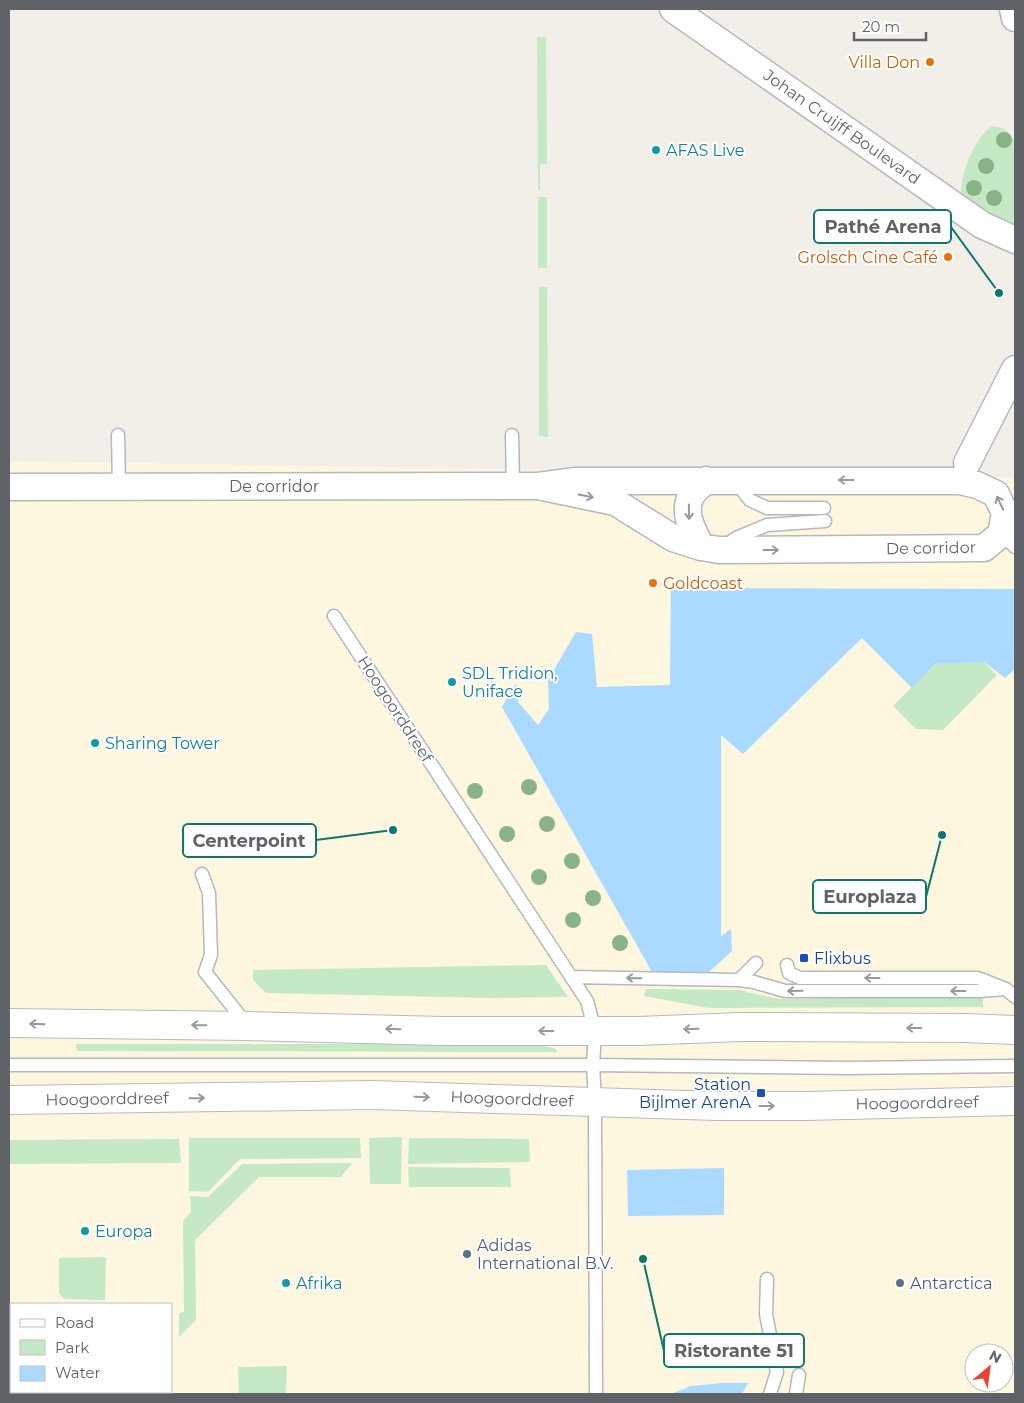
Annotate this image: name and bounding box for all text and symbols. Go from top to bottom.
scale bar [854,10,926,42]
text: 20 m [862,17,900,36]
place label: Villa Don [849,53,920,72]
marker: Villa Don [924,56,936,68]
street label: Johan Cruijff Boulevard [759,65,924,188]
place label: AFAS Live [666,141,744,160]
marker: AFAS Live [650,144,662,156]
callout: Pathé Arena [814,210,951,243]
text: Pathé Arena [824,216,942,238]
place label: Grolsch Cine Café [797,248,938,267]
marker: Grolsch Cine Café [942,251,954,263]
one-way arrow [838,475,854,485]
street label: De corridor [229,477,319,496]
one-way arrow [578,492,594,502]
one-way arrow [995,496,1004,511]
one-way arrow [684,503,694,519]
street label: De corridor [886,538,976,558]
one-way arrow [762,545,779,555]
place label: Goldcoast [663,574,744,593]
marker: Goldcoast [647,577,659,589]
street label: Hoogoorddreef [354,652,437,766]
place label: SDL Tridion, Uniface [462,664,558,701]
marker: SDL Tridion, Uniface [446,676,458,688]
place label: Sharing Tower [105,734,220,753]
marker: Sharing Tower [89,737,101,749]
callout: Centerpoint [183,824,316,857]
text: Centerpoint [193,830,306,852]
callout: Europlaza [813,880,926,913]
text: Europlaza [823,886,917,908]
place label: Flixbus [814,949,871,968]
marker: Flixbus [798,952,810,964]
one-way arrow [626,973,642,983]
one-way arrow [864,973,880,983]
one-way arrow [787,986,804,996]
one-way arrow [950,986,966,996]
one-way arrow [29,1019,45,1028]
one-way arrow [191,1020,208,1030]
one-way arrow [906,1023,922,1033]
one-way arrow [683,1024,700,1034]
one-way arrow [385,1025,401,1034]
one-way arrow [538,1026,554,1036]
place label: Station Bijlmer ArenA [639,1075,752,1112]
street label: Hoogoorddreef [450,1087,574,1111]
marker: Station Bijlmer ArenA [755,1087,767,1099]
street label: Hoogoorddreef [45,1088,169,1110]
one-way arrow [414,1092,430,1101]
street label: Hoogoorddreef [855,1092,979,1114]
one-way arrow [189,1093,205,1103]
one-way arrow [758,1101,774,1111]
place label: Europa [95,1222,153,1241]
marker: Europa [79,1225,91,1237]
place label: Adidas International B.V. [477,1236,614,1273]
marker: Adidas International B.V. [461,1248,473,1260]
place label: Afrika [296,1274,342,1293]
place label: Antarctica [910,1274,992,1293]
marker: Afrika [280,1277,292,1289]
marker: Antarctica [894,1277,906,1289]
legend [10,1303,172,1393]
text: Road [55,1313,94,1332]
callout: Ristorante 51 [664,1334,804,1367]
text: Park [55,1338,89,1357]
text: Ristorante 51 [674,1340,794,1362]
north arrow [964,1343,1014,1393]
text: N [986,1346,1005,1367]
text: Water [55,1363,101,1382]

